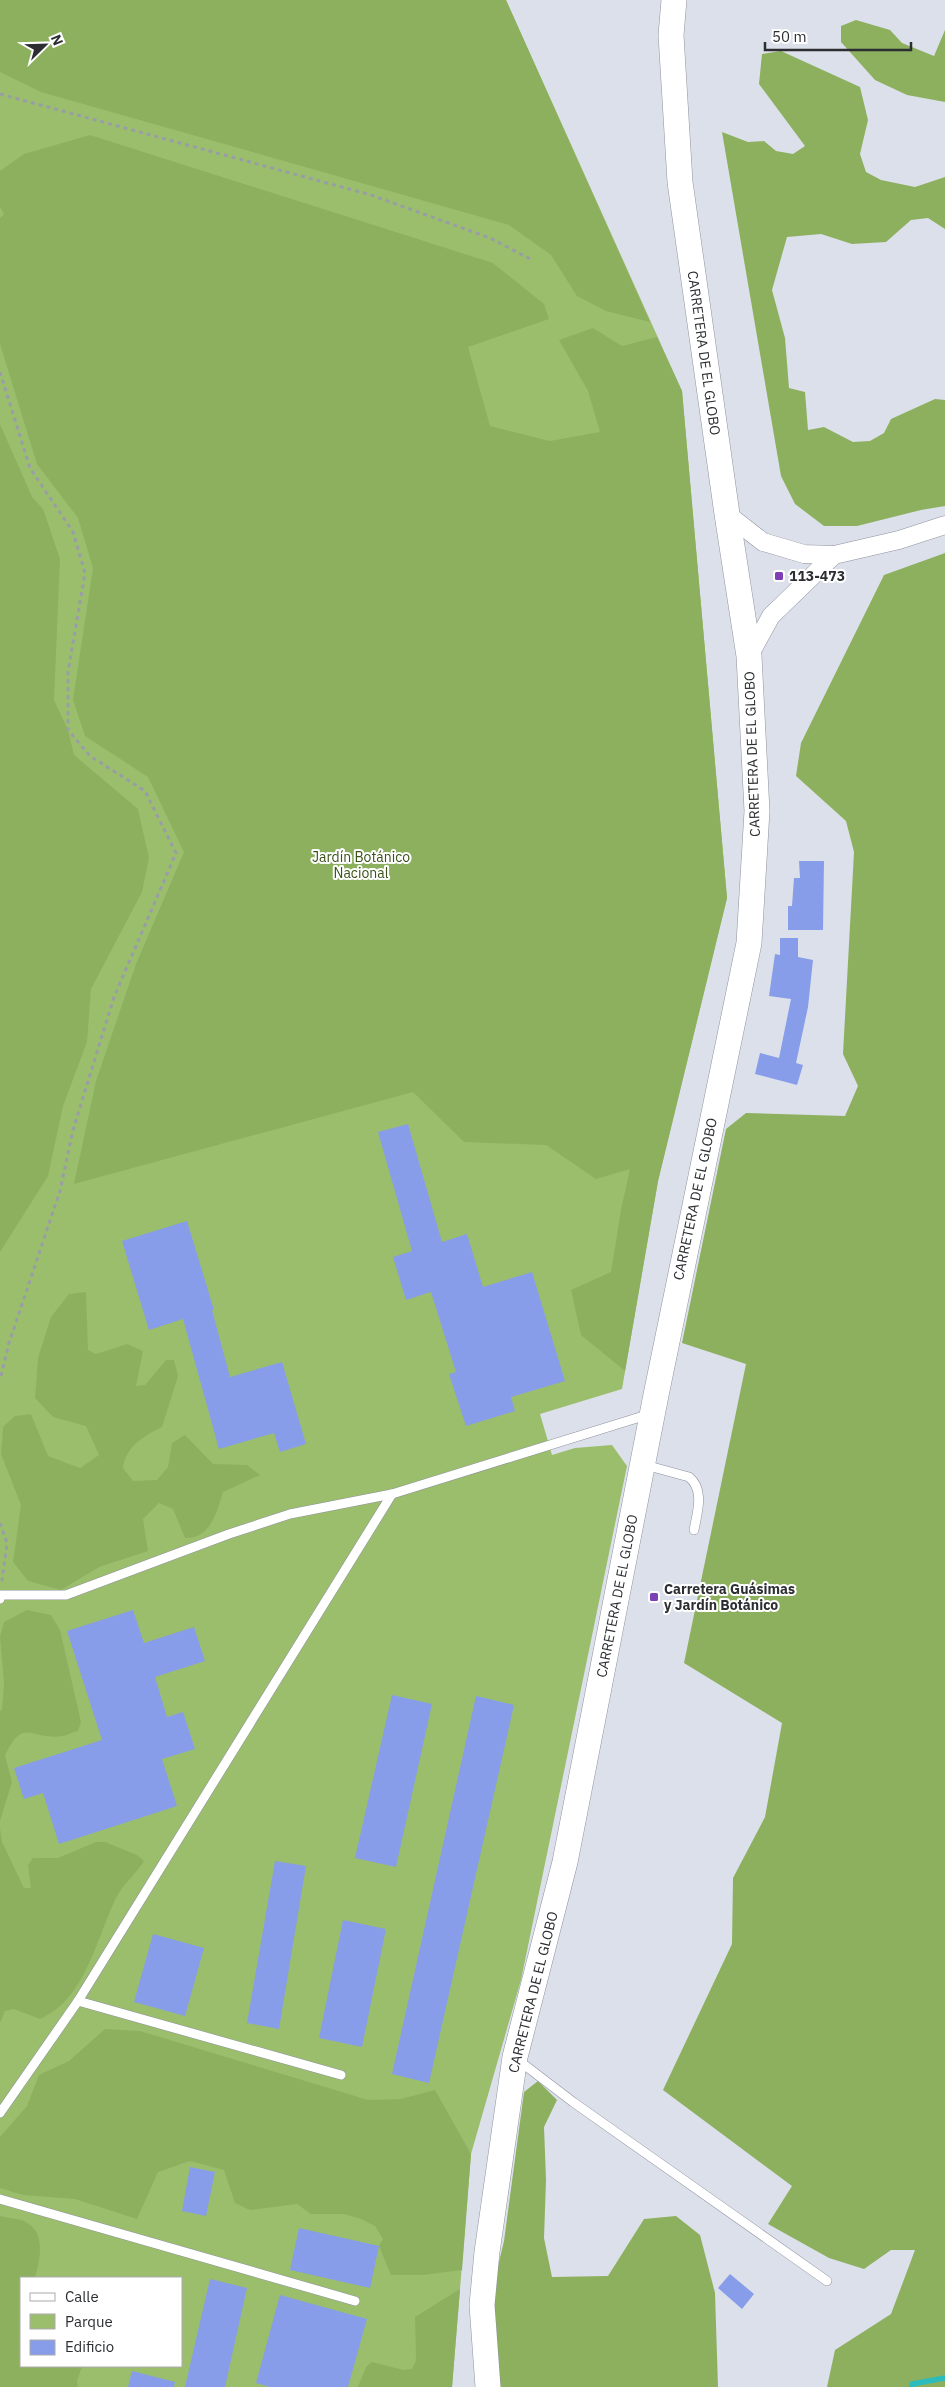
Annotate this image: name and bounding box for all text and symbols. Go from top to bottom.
north arrow [20,20,70,70]
scale bar [765,20,911,52]
text: 50 m [772,27,807,46]
text: N [47,32,67,48]
street label: CARRETERA DE EL GLOBO [684,270,724,436]
place label: 113-473 [789,567,845,585]
marker: 113-473 [773,570,785,582]
street label: CARRETERA DE EL GLOBO [740,671,764,837]
park label: Jardín Botánico Nacional [312,848,410,882]
street label: CARRETERA DE EL GLOBO [669,1116,721,1282]
street label: CARRETERA DE EL GLOBO [592,1513,642,1679]
place label: Carretera Guásimas y Jardín Botánico [664,1580,795,1614]
marker: Carretera Guásimas y Jardín Botánico [648,1591,660,1603]
street label: CARRETERA DE EL GLOBO [504,1909,562,2075]
legend [20,2277,182,2367]
text: Calle [65,2287,99,2306]
text: Parque [65,2312,113,2331]
text: Edificio [65,2337,114,2356]

